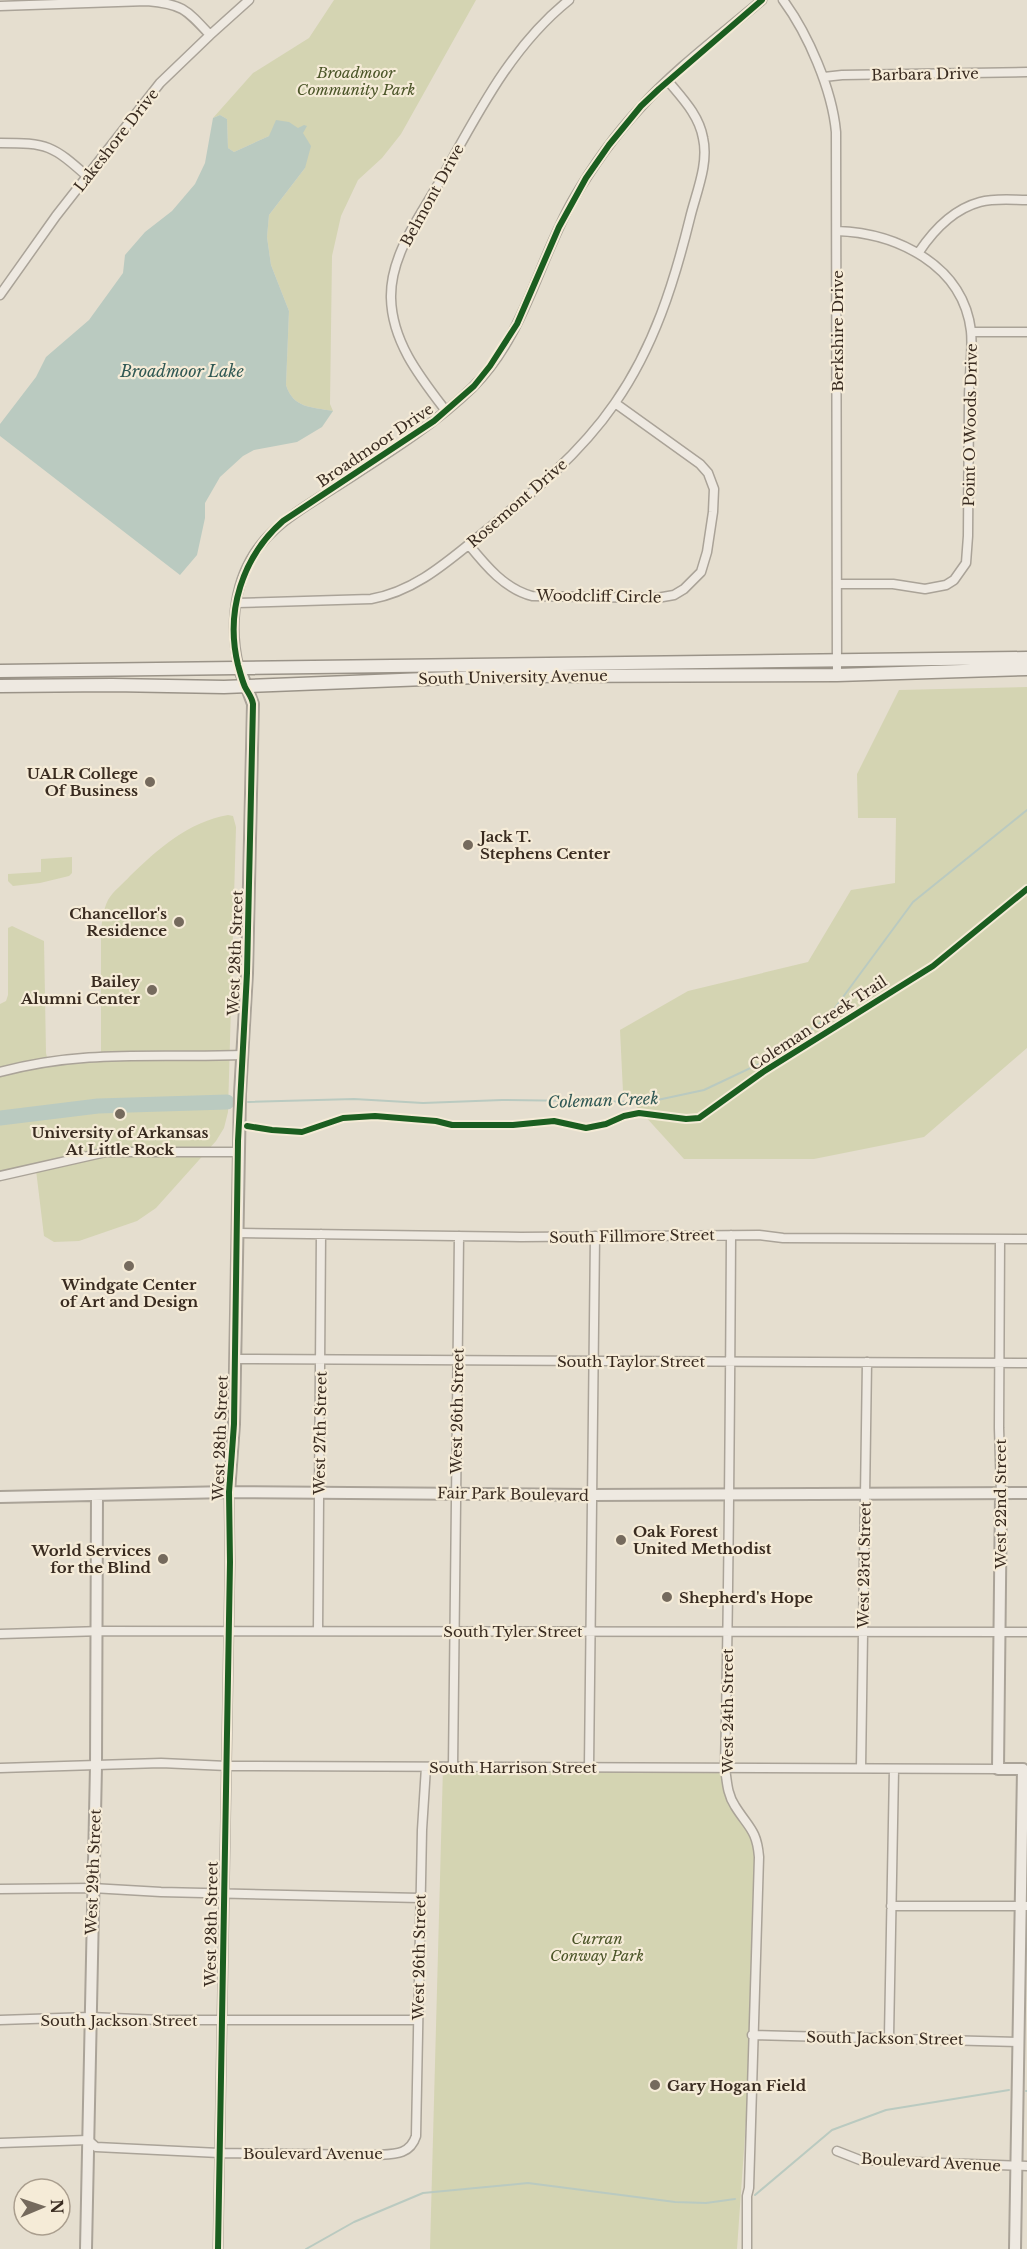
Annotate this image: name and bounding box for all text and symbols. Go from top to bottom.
park label: Broadmoor Community Park [297,63,415,99]
street label: Barbara Drive [871,64,979,84]
street label: Lakeshore Drive [70,84,162,196]
street label: Belmont Drive [396,141,468,249]
street label: Berkshire Drive [828,270,847,392]
street label: Point O Woods Drive [959,343,981,507]
water label: Broadmoor Lake [119,361,244,381]
street label: Broadmoor Drive [313,399,437,491]
street label: Rosemont Drive [463,455,571,551]
street label: Woodcliff Circle [535,585,662,607]
street label: South University Avenue [418,666,608,688]
place label: UALR College Of Business [27,764,138,800]
marker: UALR College Of Business [143,775,157,789]
place label: Jack T. Stephens Center [477,827,611,863]
marker: Jack T. Stephens Center [461,838,475,852]
street label: West 28th Street [223,890,247,1017]
place label: Chancellor's Residence [69,904,167,940]
marker: Chancellor's Residence [172,915,186,929]
street label: Coleman Creek Trail [746,971,890,1075]
place label: Bailey Alumni Center [20,972,141,1008]
marker: Bailey Alumni Center [145,983,159,997]
water label: Coleman Creek [547,1088,659,1112]
marker: University of Arkansas At Little Rock [113,1107,127,1121]
place label: University of Arkansas At Little Rock [31,1123,209,1159]
street label: South Fillmore Street [549,1225,715,1247]
marker: Windgate Center of Art and Design [122,1259,136,1273]
place label: Windgate Center of Art and Design [60,1275,198,1311]
street label: West 26th Street [446,1347,468,1475]
street label: South Taylor Street [557,1352,705,1371]
street label: West 27th Street [309,1370,331,1496]
street label: West 28th Street [208,1375,232,1502]
street label: West 22nd Street [991,1439,1010,1570]
street label: Fair Park Boulevard [437,1483,589,1505]
street label: West 23rd Street [853,1501,875,1630]
place label: Oak Forest United Methodist [633,1522,772,1558]
marker: Oak Forest United Methodist [614,1533,628,1547]
place label: World Services for the Blind [30,1541,152,1577]
marker: World Services for the Blind [156,1552,170,1566]
place label: Shepherd's Hope [679,1588,813,1607]
marker: Shepherd's Hope [660,1590,674,1604]
street label: South Tyler Street [443,1622,583,1641]
street label: West 24th Street [718,1648,737,1775]
street label: South Harrison Street [429,1758,597,1777]
street label: West 29th Street [81,1808,105,1936]
street label: West 28th Street [200,1861,222,1988]
street label: West 26th Street [408,1893,430,2021]
park label: Curran Conway Park [550,1929,644,1965]
street label: South Jackson Street [40,2011,198,2030]
street label: South Jackson Street [806,2027,964,2049]
place label: Gary Hogan Field [667,2076,807,2095]
marker: Gary Hogan Field [648,2078,662,2092]
street label: Boulevard Avenue [243,2144,383,2163]
street label: Boulevard Avenue [861,2149,1001,2175]
north arrow [12,2177,72,2237]
text: N [47,2199,67,2214]

